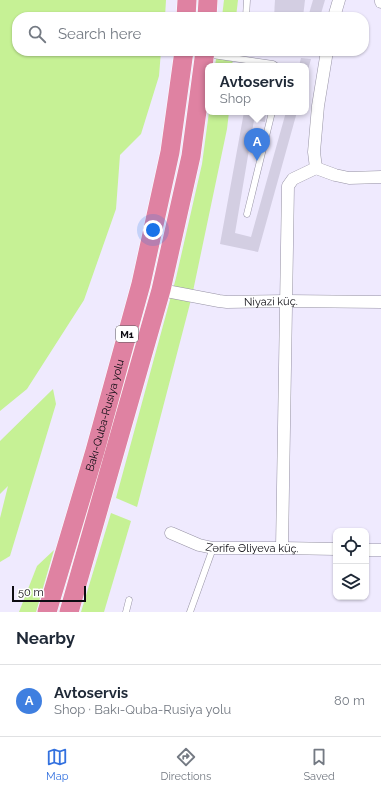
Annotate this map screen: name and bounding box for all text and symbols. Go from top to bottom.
search box [12,12,369,56]
icon: search [26,23,48,45]
text: Search here [58,25,141,43]
popup [205,63,309,115]
text: Avtoservis [220,73,294,91]
text: Shop [220,91,251,106]
pin: A [244,128,270,161]
your location [143,220,163,240]
street label: Niyazi küç. [244,294,298,308]
road number: M1 [116,326,138,342]
street label: Bakı-Quba-Rusiya yolu [83,358,127,473]
map controls [333,528,369,600]
button: locate [333,528,369,564]
street label: Zərifə Əliyeva küç. [204,540,299,555]
button: layers [333,564,369,600]
scale bar [12,584,86,603]
text: 50 m [18,586,44,599]
text: Nearby [16,628,75,648]
text: Avtoservis [54,684,128,702]
text: A [25,693,33,708]
text: 80 m [334,693,365,708]
text: Shop · Bakı-Quba-Rusiya yolu [54,702,231,717]
tab: Map [46,746,68,783]
tab: Directions [161,746,211,783]
tab: Saved [303,746,335,783]

